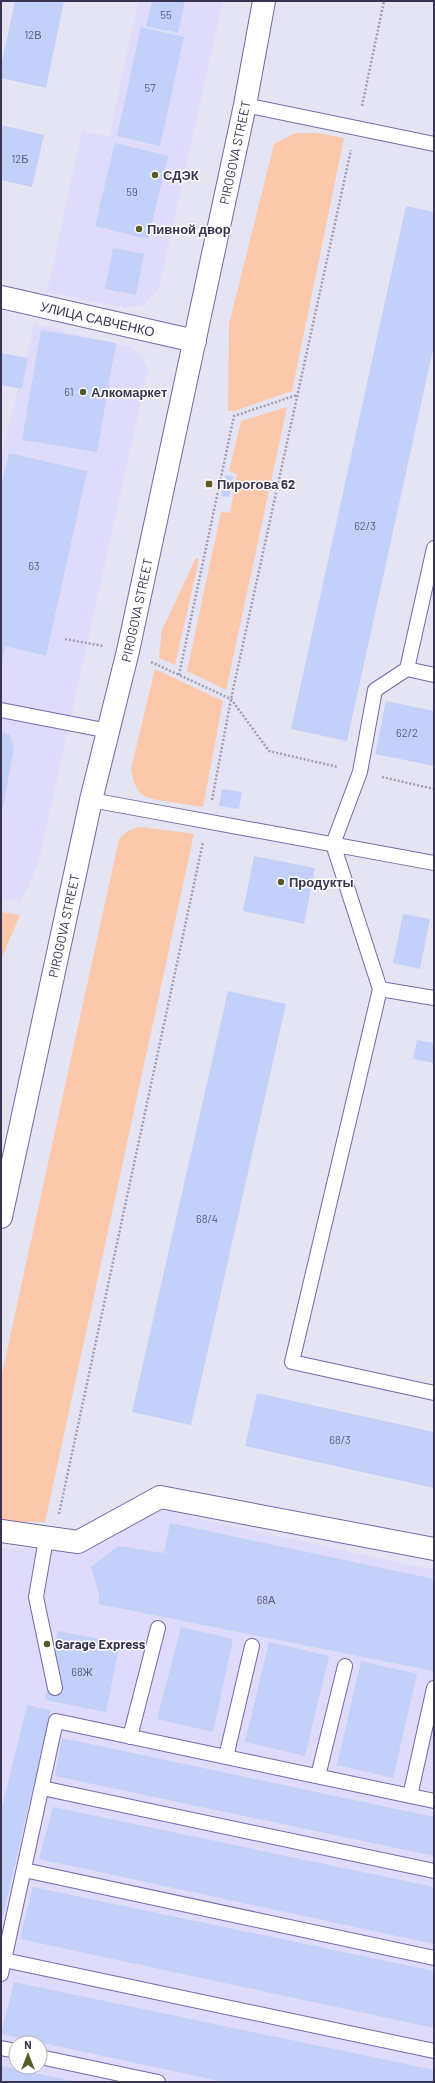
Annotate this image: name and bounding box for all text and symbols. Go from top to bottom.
house number: 55 [160,8,172,21]
house number: 12В [24,28,42,41]
house number: 57 [145,81,155,94]
street label: PIROGOVA STREET [216,99,254,206]
house number: 12Б [12,152,28,165]
place label: СДЭК [163,167,199,183]
marker: СДЭК [150,170,160,180]
house number: 59 [126,185,138,198]
place label: Пивной двор [147,221,231,237]
marker: Пивной двор [134,224,144,234]
street label: УЛИЦА САВЧЕНКО [39,298,156,340]
place label: Алкомаркет [91,384,167,400]
house number: 61 [64,385,74,398]
marker: Алкомаркет [78,387,88,397]
place label: Пирогова 62 [217,476,295,492]
marker: Пирогова 62 [204,479,214,489]
house number: 62/3 [354,519,376,532]
street label: PIROGOVA STREET [118,557,156,664]
house number: 63 [28,559,40,572]
house number: 62/2 [396,726,418,739]
street label: PIROGOVA STREET [45,872,83,979]
place label: Продукты [289,874,354,890]
marker: Продукты [276,877,286,887]
house number: 68/4 [196,1212,218,1225]
house number: 68/3 [329,1433,351,1446]
house number: 68А [257,1593,276,1606]
place label: Garage Express [55,1636,146,1652]
marker: Garage Express [42,1639,52,1649]
house number: 68Ж [71,1665,93,1678]
north arrow [8,2035,48,2075]
text: N [24,2038,32,2051]

